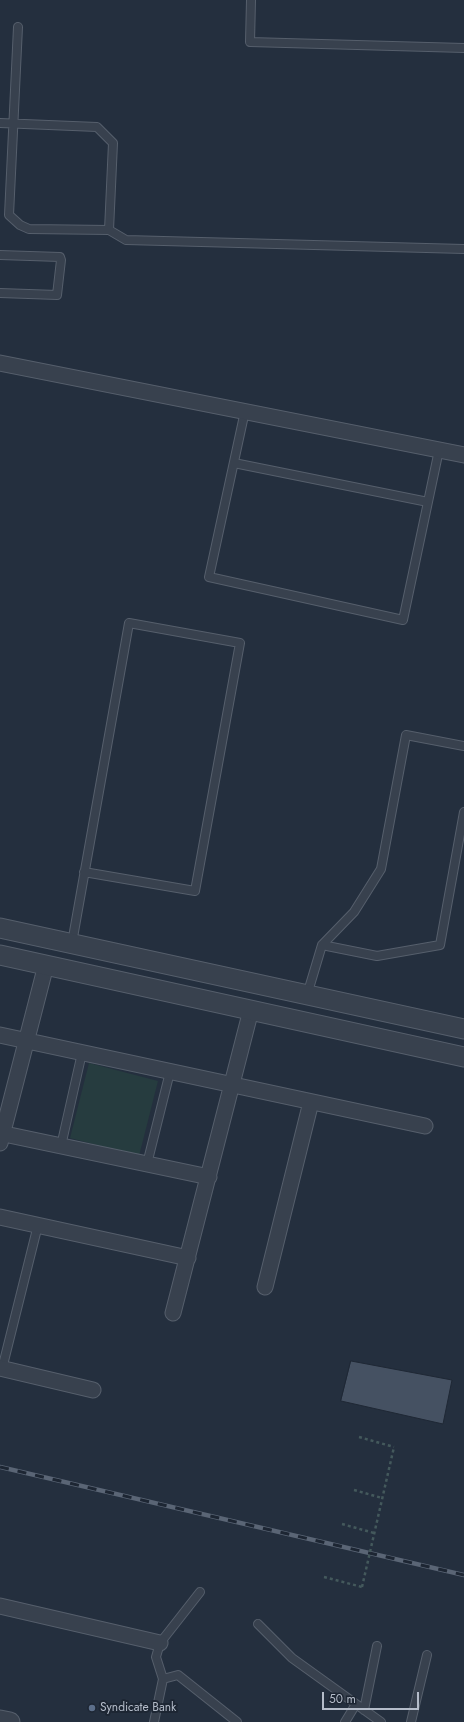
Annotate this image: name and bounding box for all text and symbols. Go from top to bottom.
scale bar [324,1684,421,1710]
text: 50 m [329,1690,356,1708]
place label: Syndicate Bank [100,1701,176,1715]
marker: Syndicate Bank [87,1703,97,1713]

